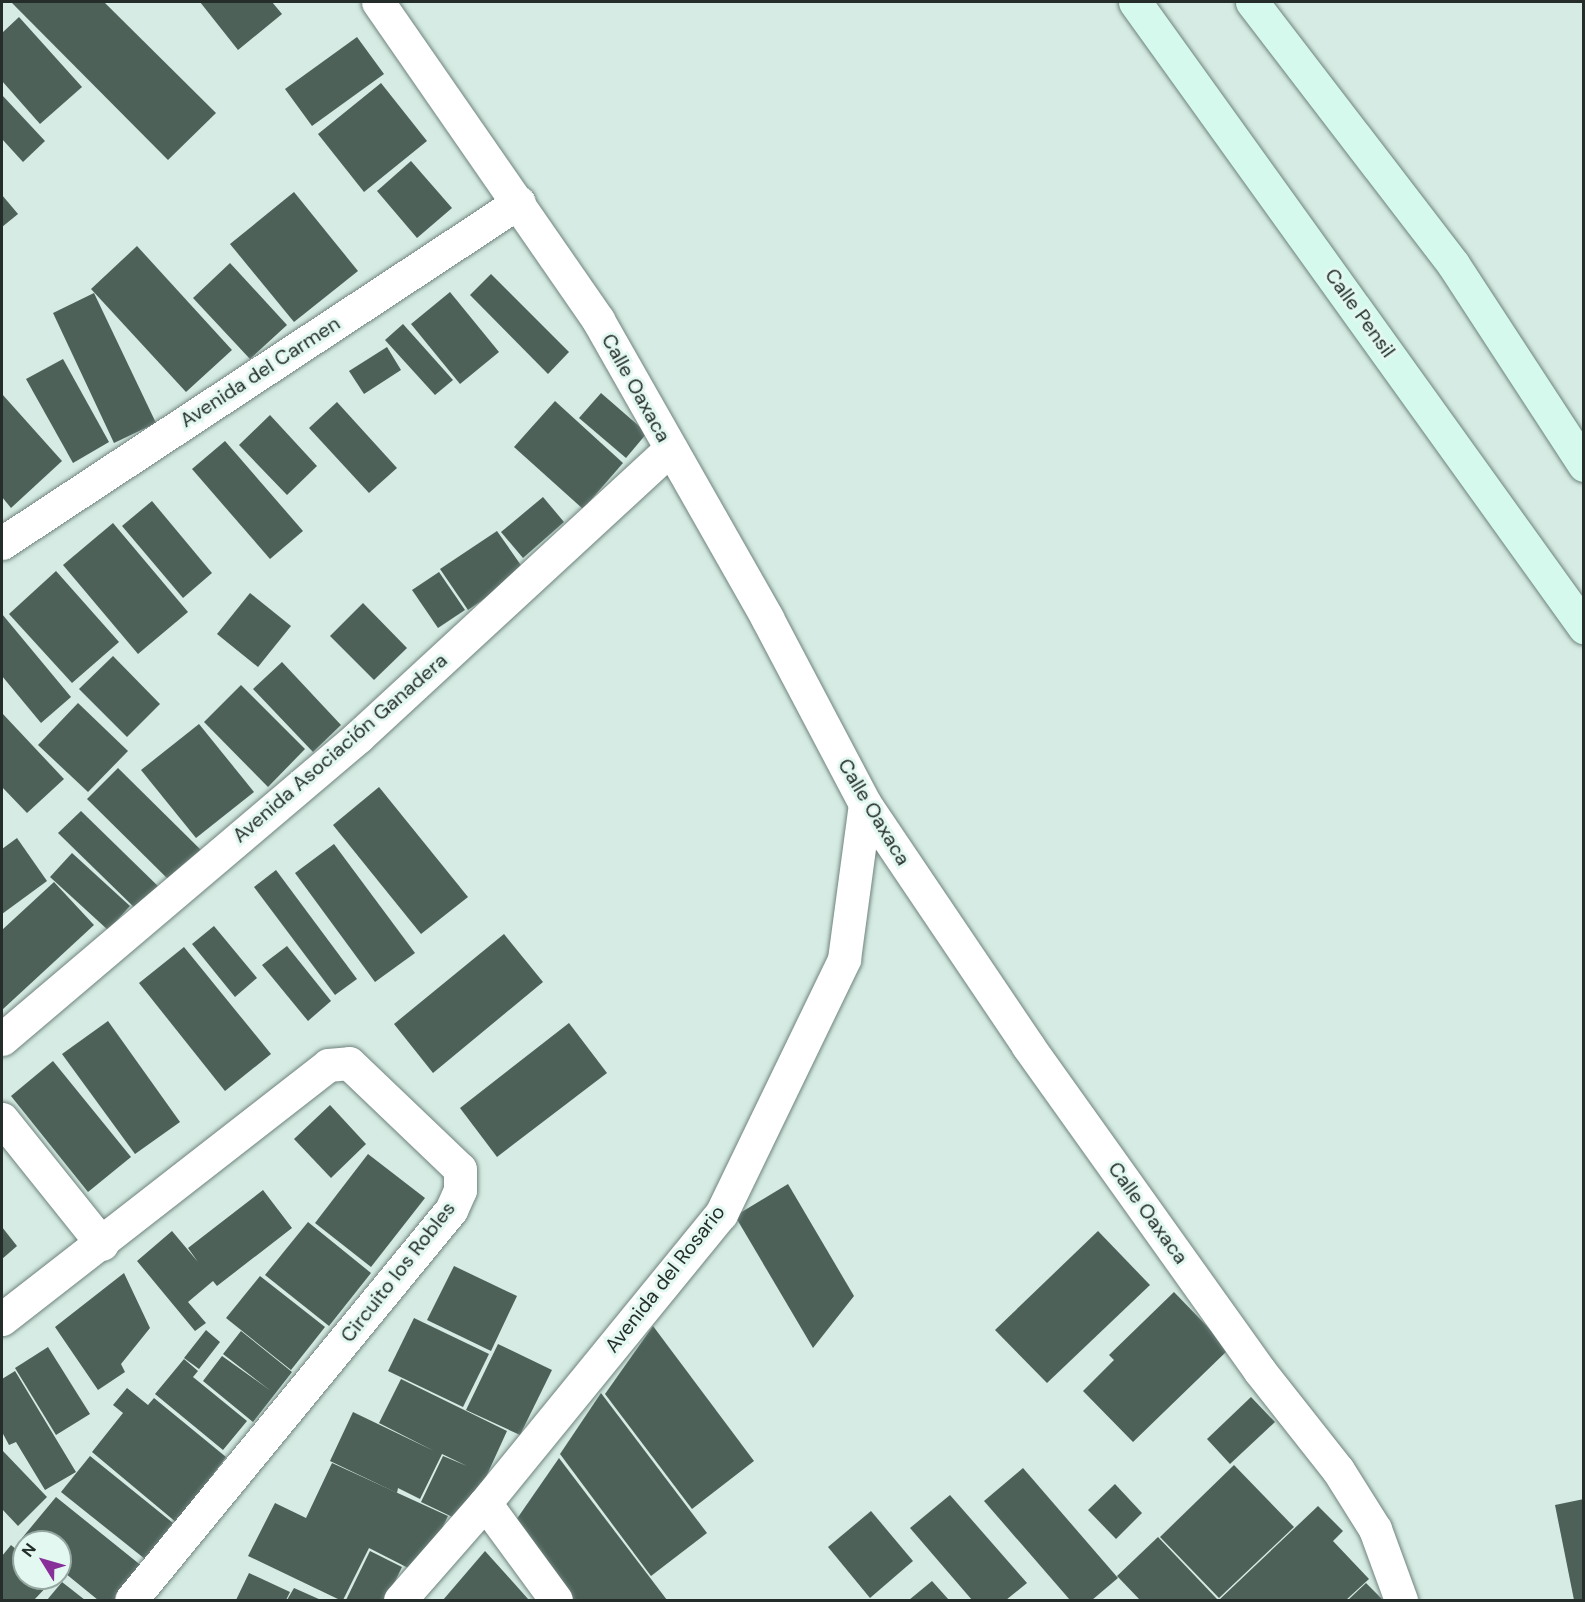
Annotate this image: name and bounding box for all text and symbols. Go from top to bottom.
street label: Calle Pensil [1320,264,1400,362]
street label: Avenida del Carmen [176,311,344,433]
street label: Calle Oaxaca [596,330,676,446]
street label: Avenida Asociación Ganadera [228,648,452,848]
street label: Calle Oaxaca [833,754,915,870]
street label: Calle Oaxaca [1103,1157,1193,1269]
street label: Circuito los Robles [336,1197,460,1347]
street label: Avenida del Rosario [600,1201,730,1357]
north arrow [12,1530,72,1590]
text: N [17,1539,41,1561]

